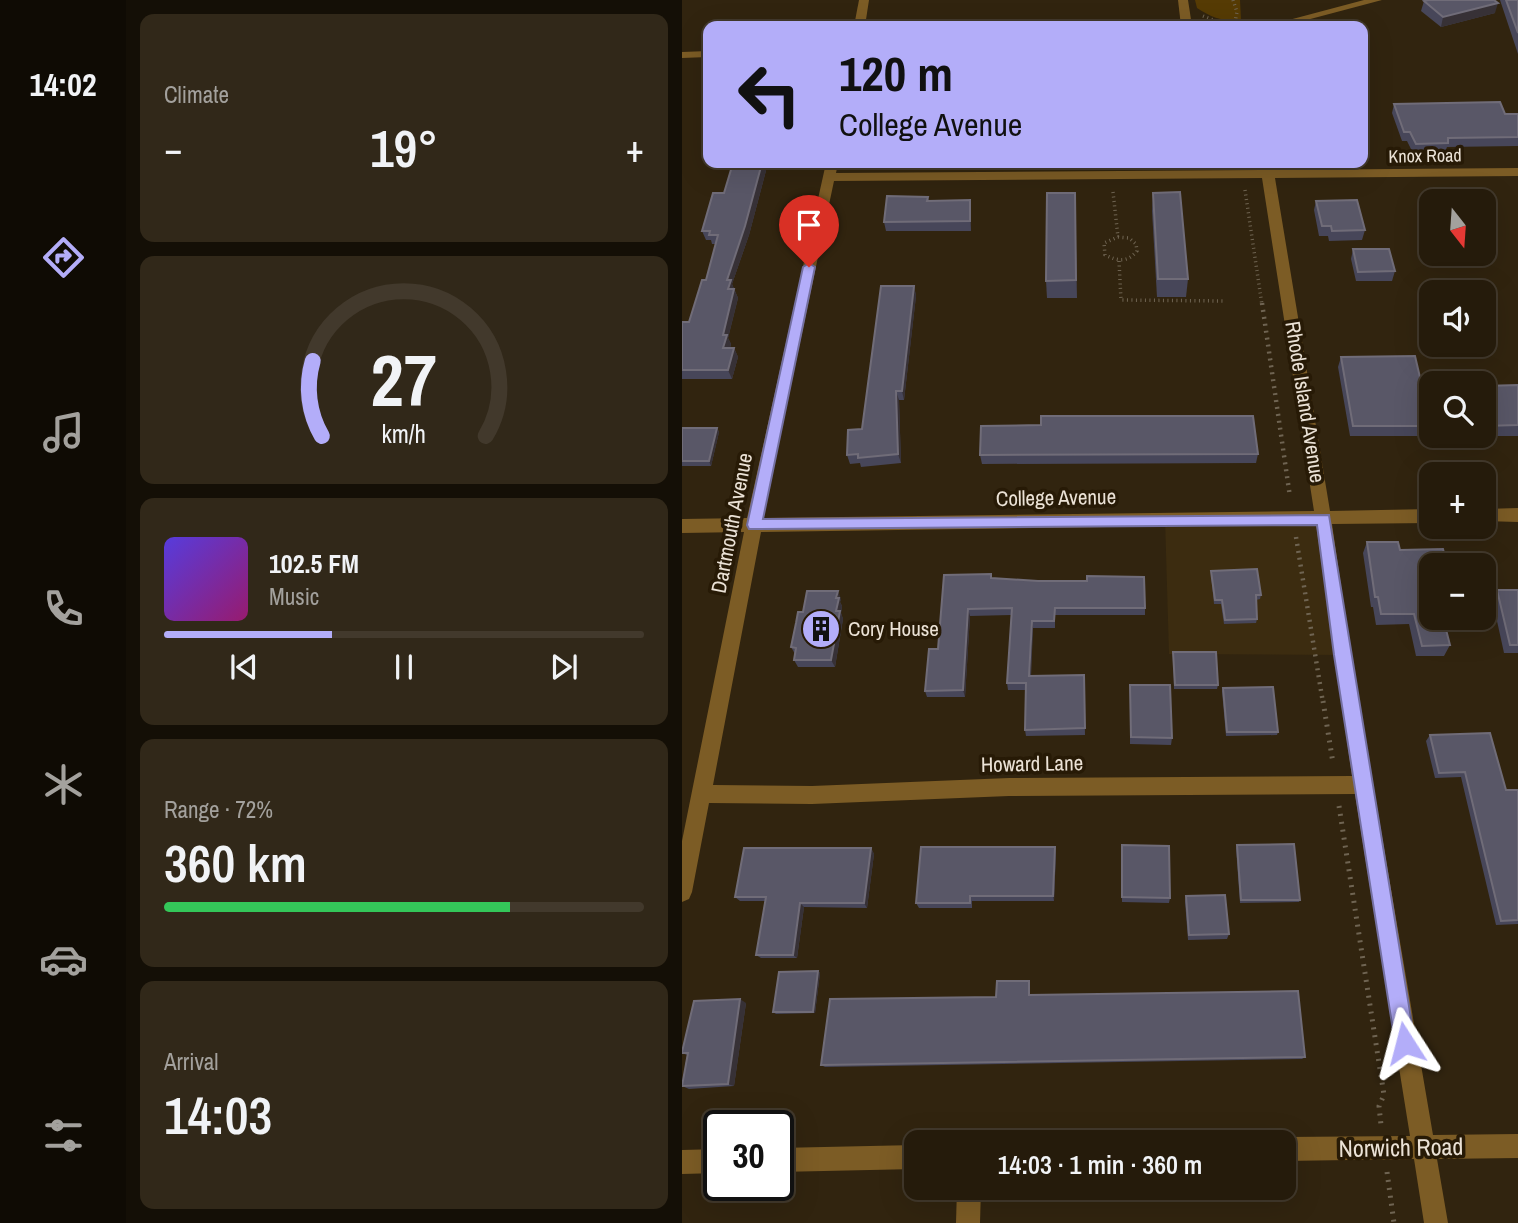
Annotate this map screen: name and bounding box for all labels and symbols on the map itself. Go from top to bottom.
street label: Knox Road [1388,142,1462,169]
north arrow [1419,189,1496,266]
pin [779,195,839,267]
street label: Rhode Island Avenue [1278,319,1333,485]
street label: Dartmouth Avenue [704,450,759,596]
street label: College Avenue [996,482,1116,513]
building icon: Cory House [800,608,842,650]
place label: Cory House [848,614,939,643]
street label: Howard Lane [981,748,1083,779]
position arrow [1368,1006,1442,1080]
speed limit sign: 30 [703,1110,794,1201]
street label: Norwich Road [1338,1130,1464,1164]

